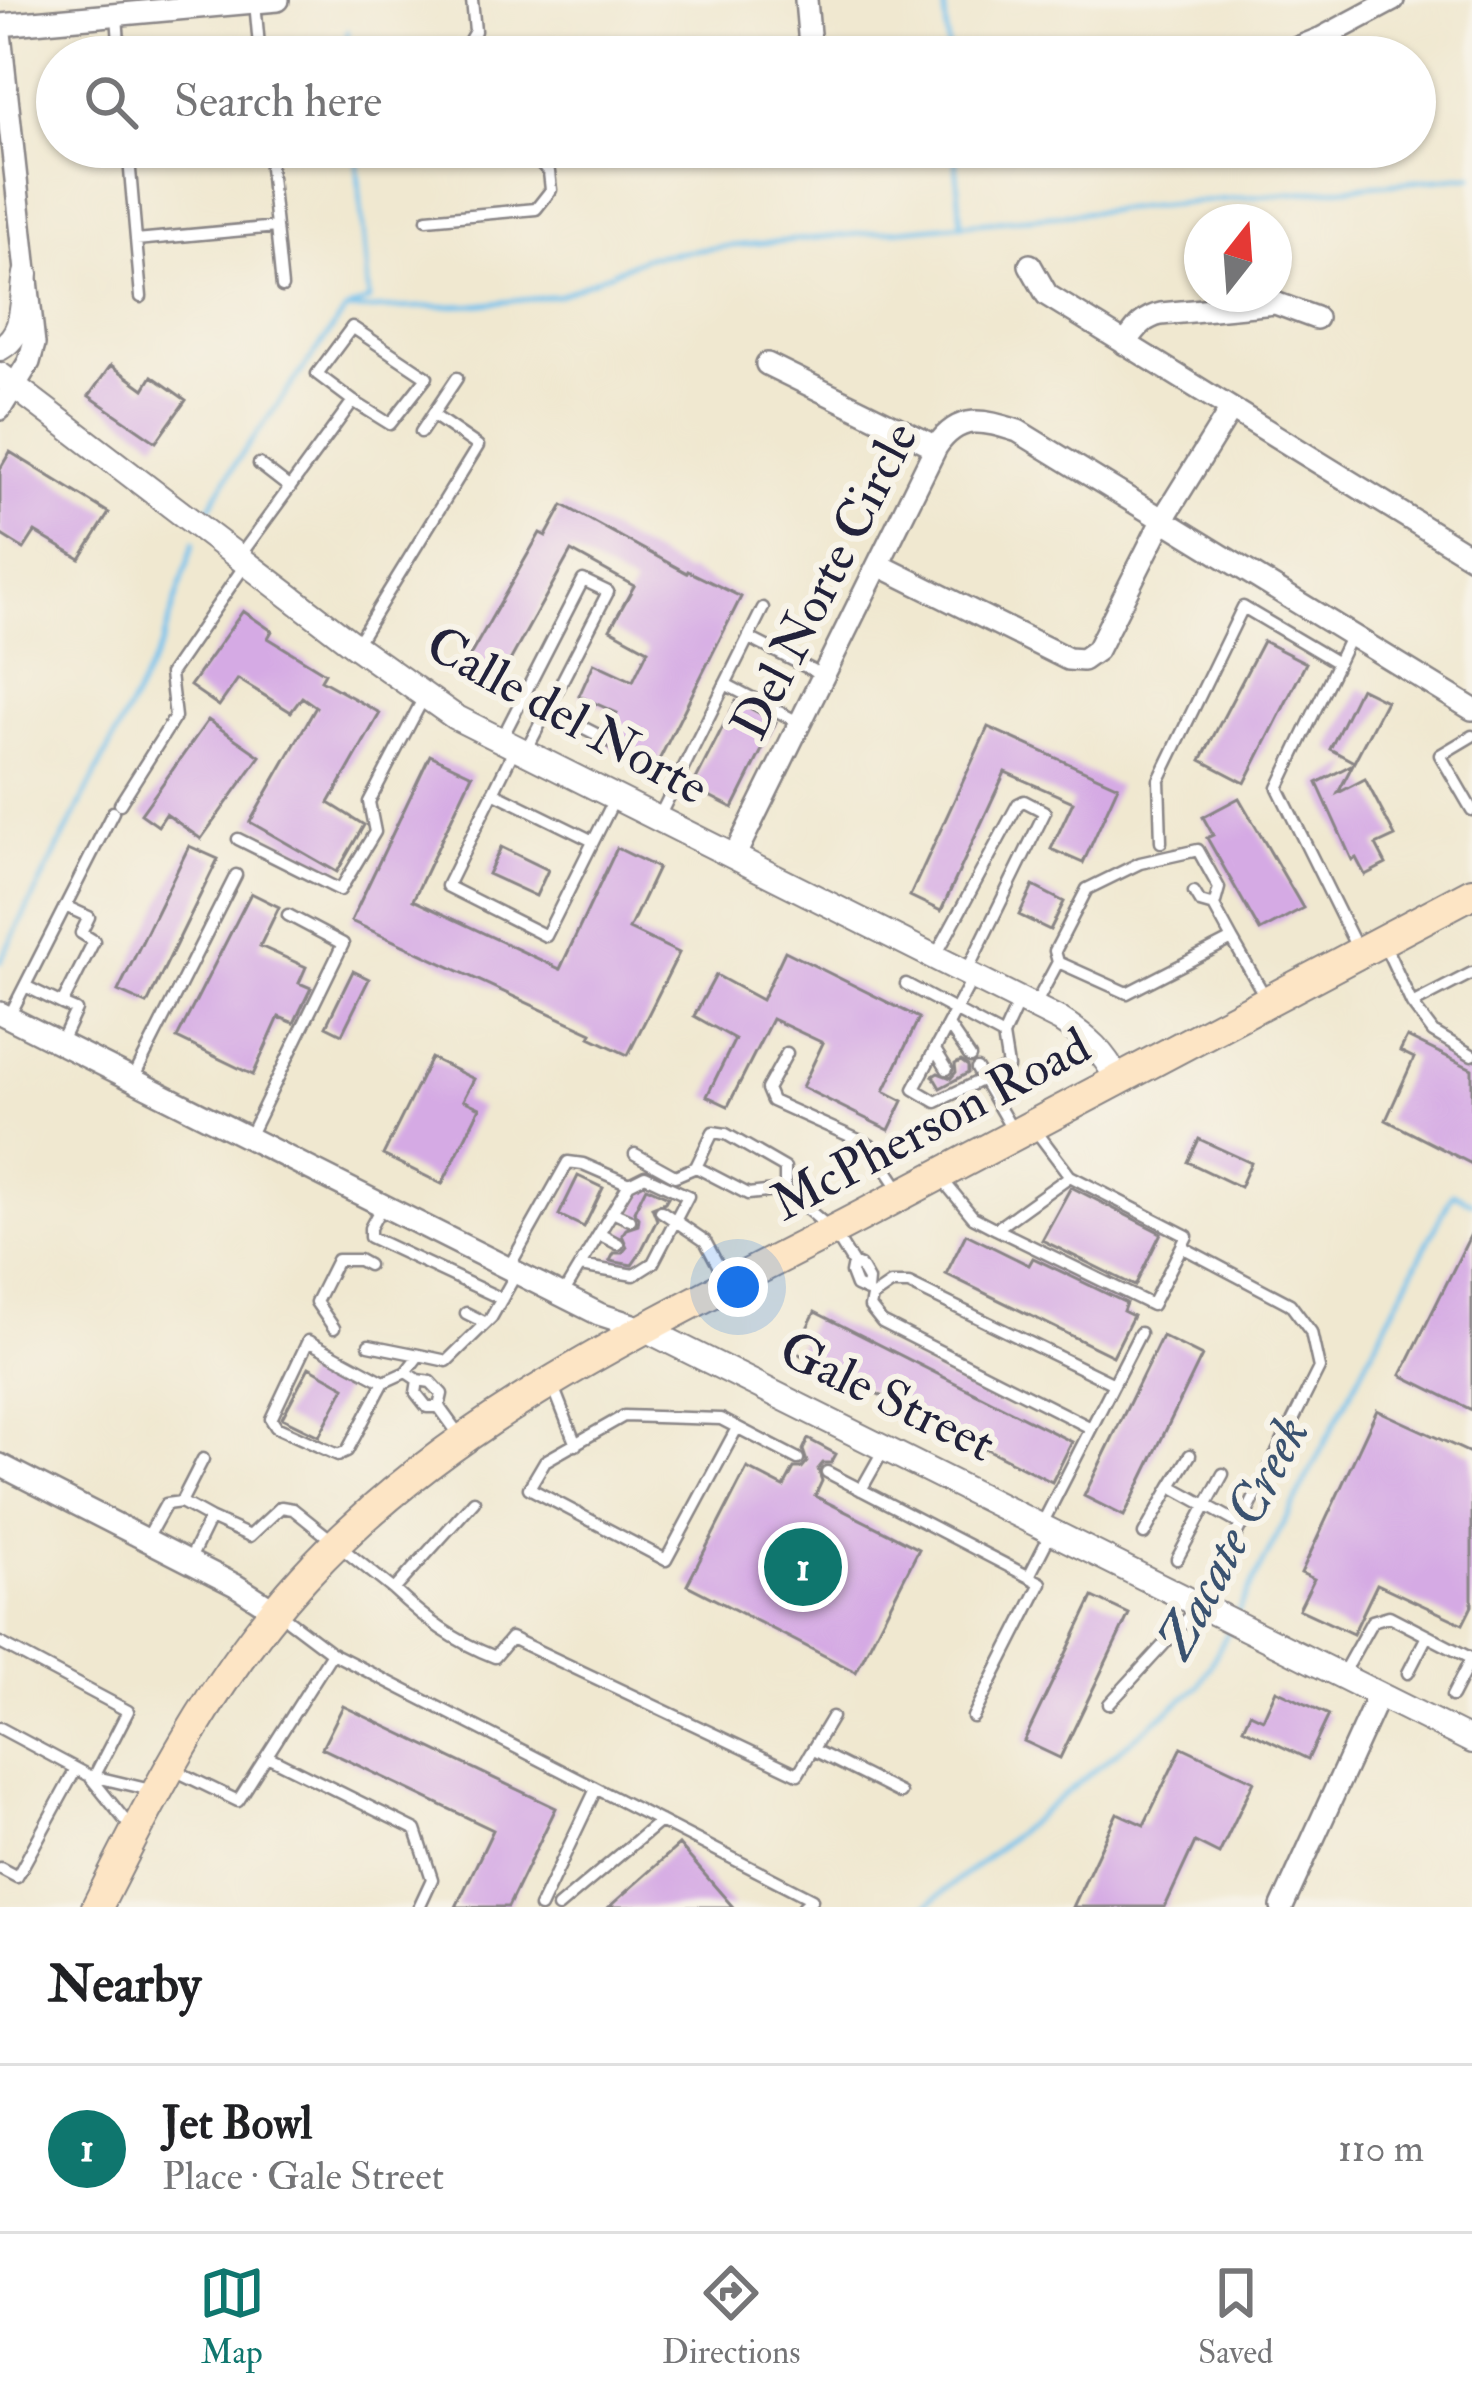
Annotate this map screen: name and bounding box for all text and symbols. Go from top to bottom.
search box [36,36,1436,168]
icon: search [78,69,144,135]
text: Search here [174,74,382,130]
north arrow [1184,204,1292,312]
street label: Del Norte Circle [718,412,932,750]
street label: Calle del Norte [415,612,719,820]
street label: McPherson Road [761,1014,1101,1236]
your location [708,1257,768,1317]
street label: Gale Street [769,1317,1005,1477]
water label: Zacate Creek [1140,1405,1325,1672]
pin: 1 [764,1522,842,1612]
text: Nearby [48,1953,201,2017]
text: Jet Bowl [162,2096,312,2152]
text: 1 [80,2124,94,2173]
text: 110 m [1338,2124,1424,2173]
text: Place · Gale Street [162,2152,444,2201]
tab: Map [199,2260,265,2373]
tab: Directions [662,2260,801,2373]
tab: Saved [1198,2260,1273,2373]

